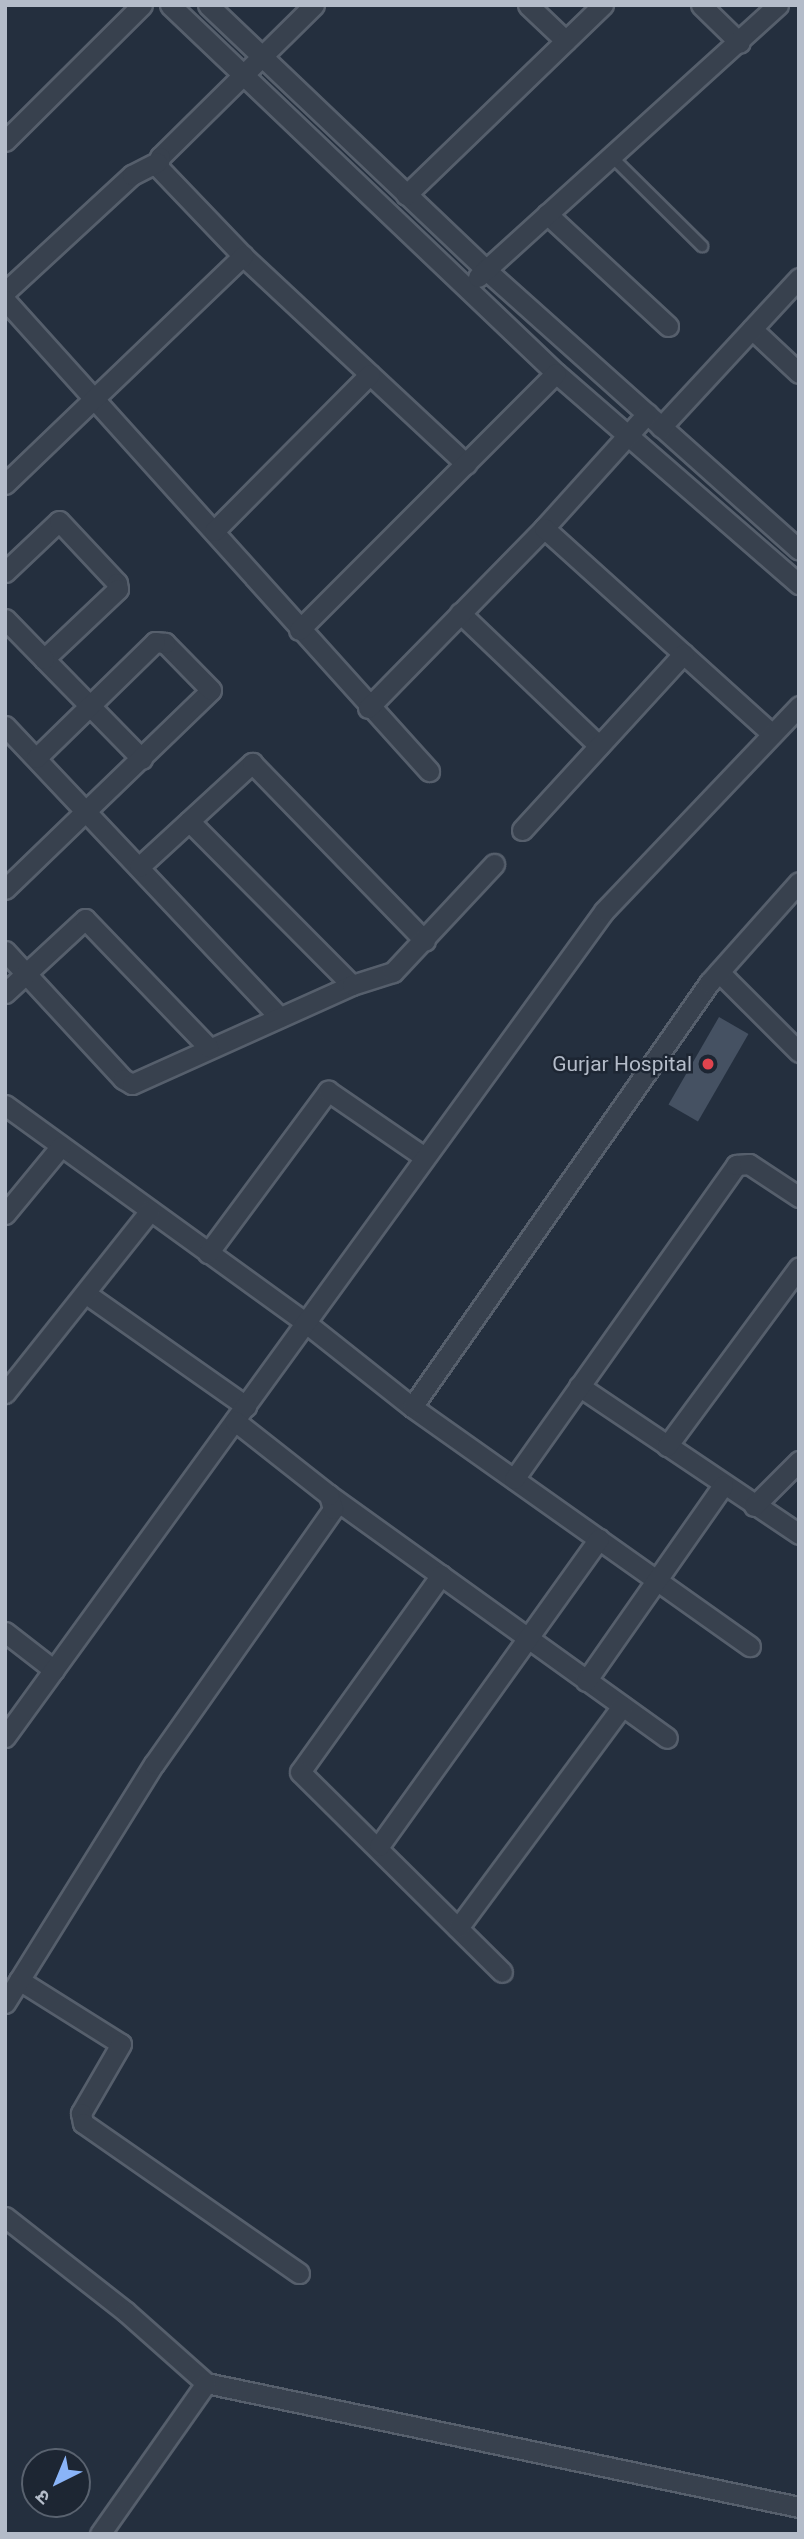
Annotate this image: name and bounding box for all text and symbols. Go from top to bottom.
place label: Gurjar Hospital [552,1051,692,1077]
marker: Gurjar Hospital [698,1054,718,1074]
north arrow [21,2448,91,2518]
text: उ [31,2485,55,2509]

